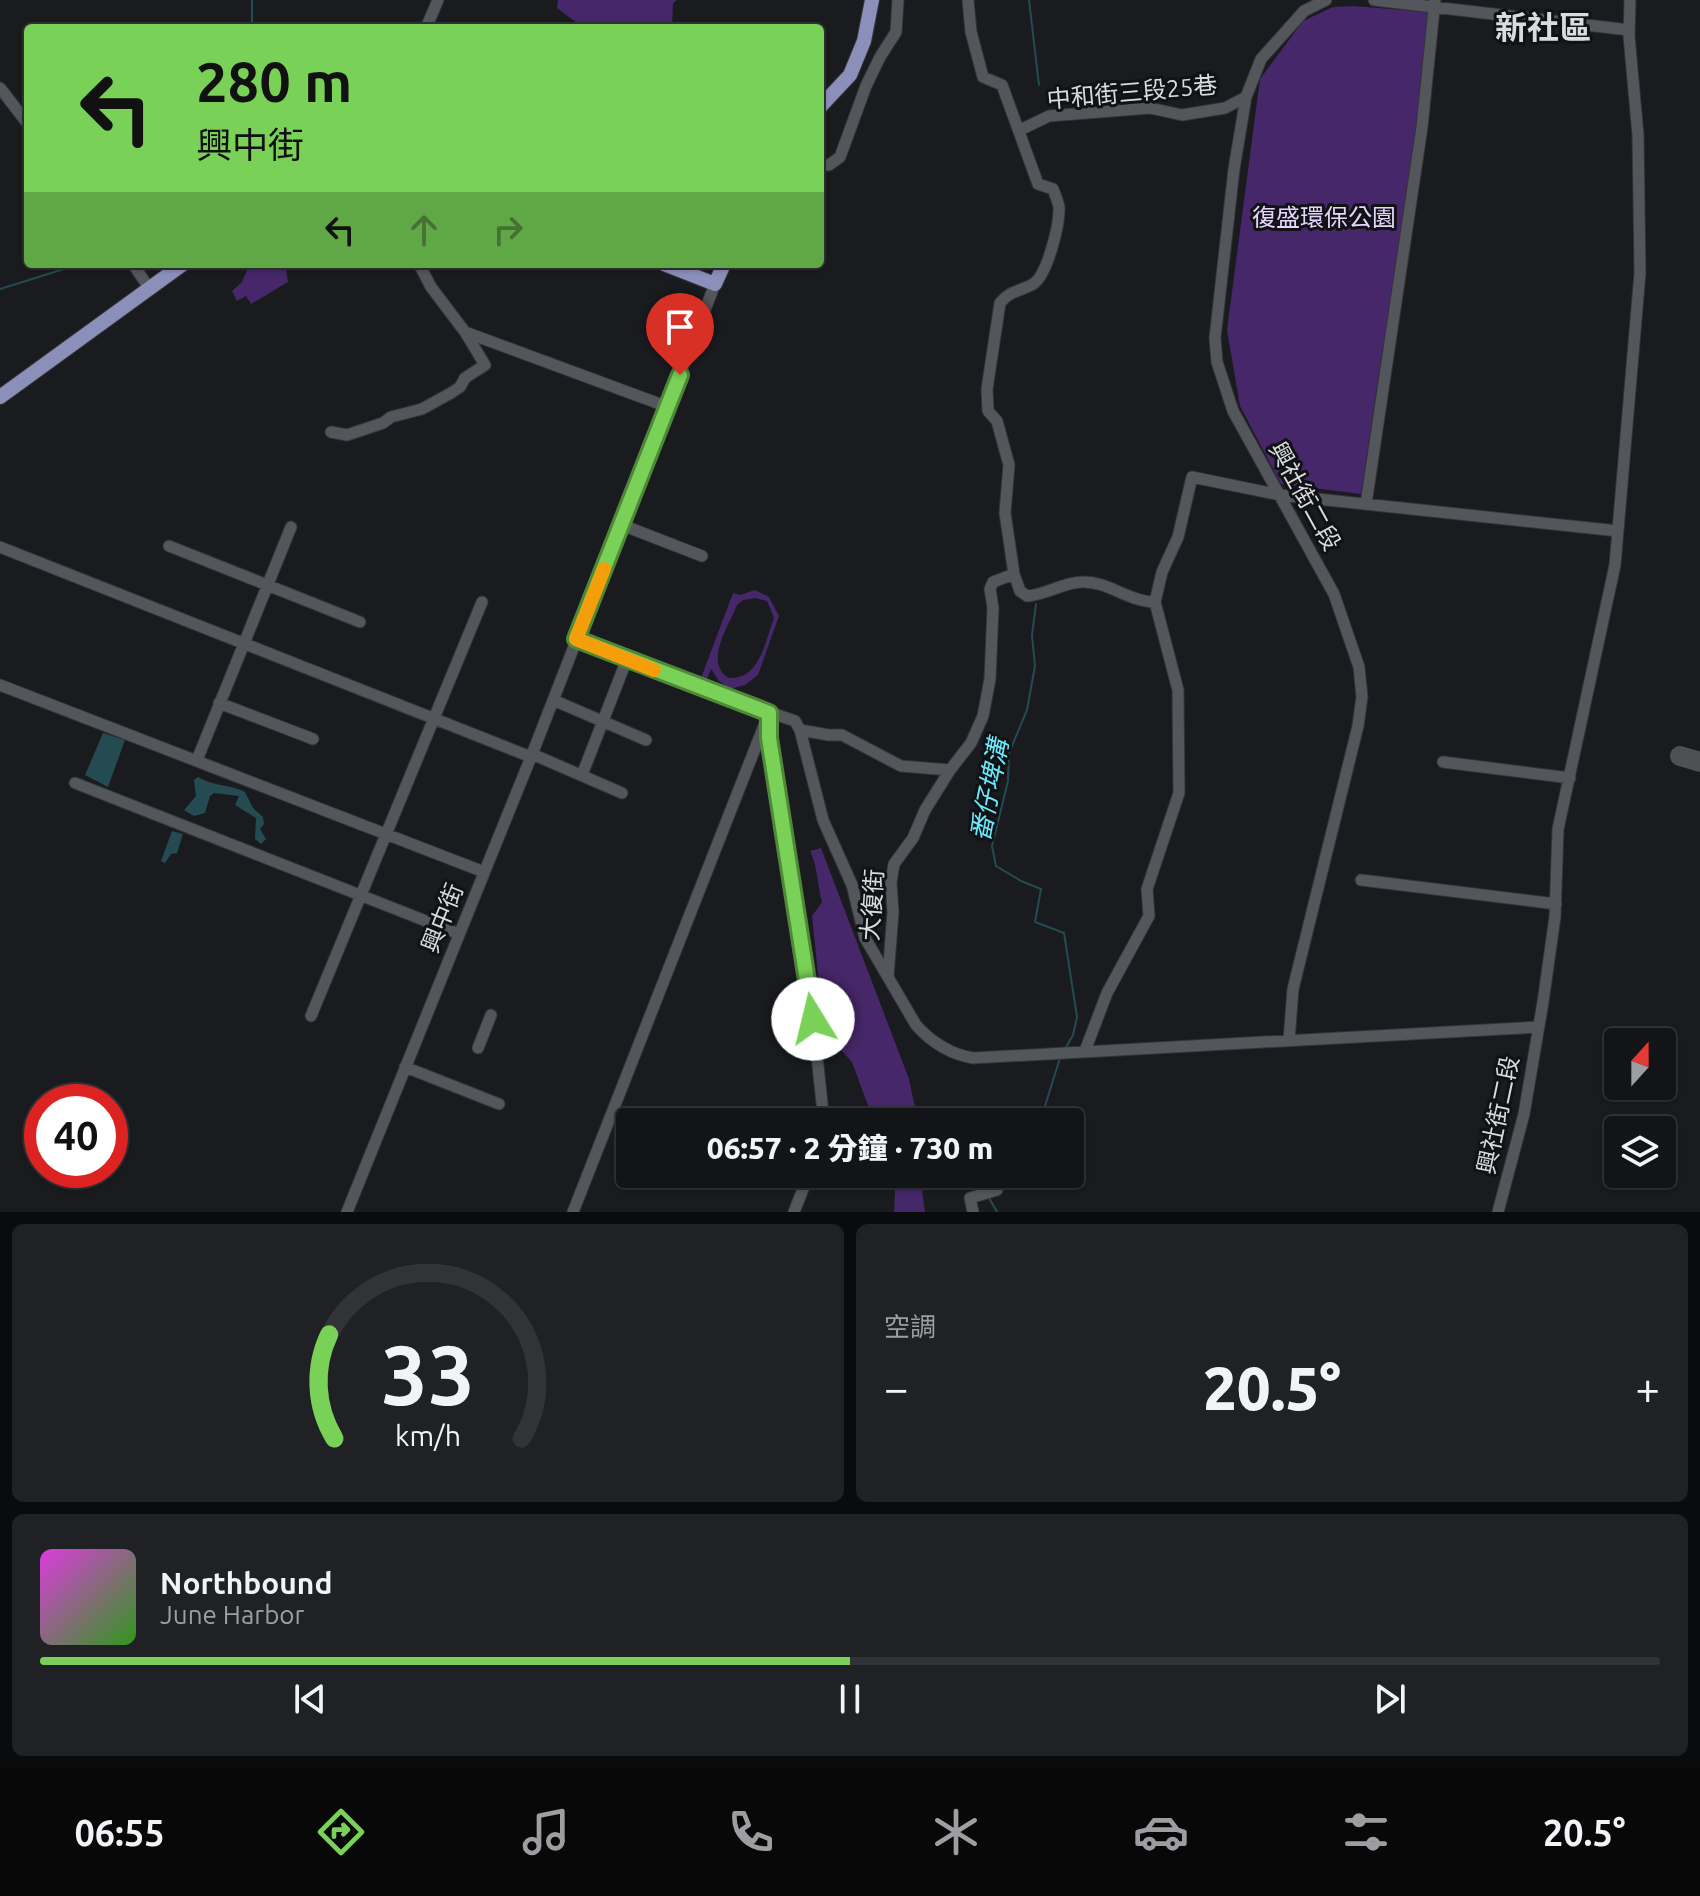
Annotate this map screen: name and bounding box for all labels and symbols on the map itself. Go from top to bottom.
district label: 新社區 [1495,9,1591,45]
street label: 中和街三段25巷 [1046,71,1218,113]
park label: 復盛環保公園 [1252,204,1396,231]
pin [646,293,714,375]
street label: 興社街二段 [1264,437,1346,555]
water label: 番仔埤溝 [965,732,1014,844]
street label: 大復街 [856,868,888,942]
street label: 興中街 [416,880,468,956]
position arrow [771,977,855,1061]
north arrow [1604,1028,1676,1100]
street label: 興社街二段 [1472,1054,1524,1176]
speed limit sign: 40 [24,1084,128,1188]

